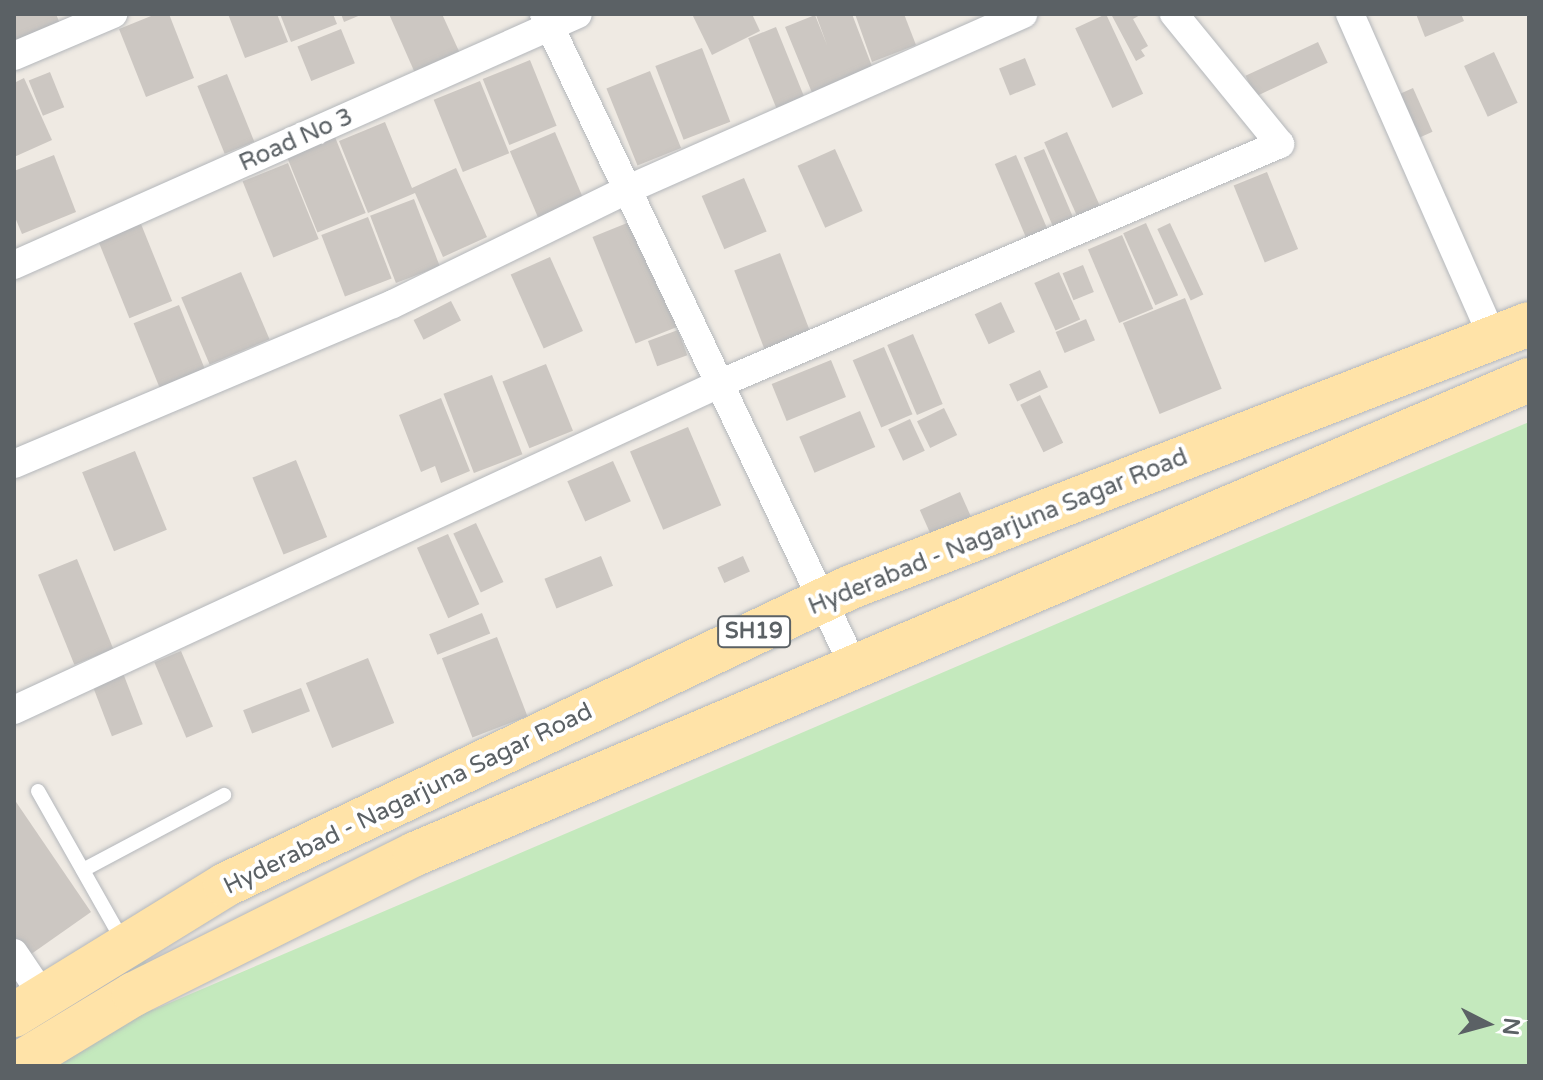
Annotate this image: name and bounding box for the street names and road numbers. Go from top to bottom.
street label: Road No 3 [235,102,357,178]
street label: Hyderabad - Nagarjuna Sagar Road [804,443,1192,621]
road number: SH19 [716,614,792,650]
street label: Hyderabad - Nagarjuna Sagar Road [219,697,597,901]

